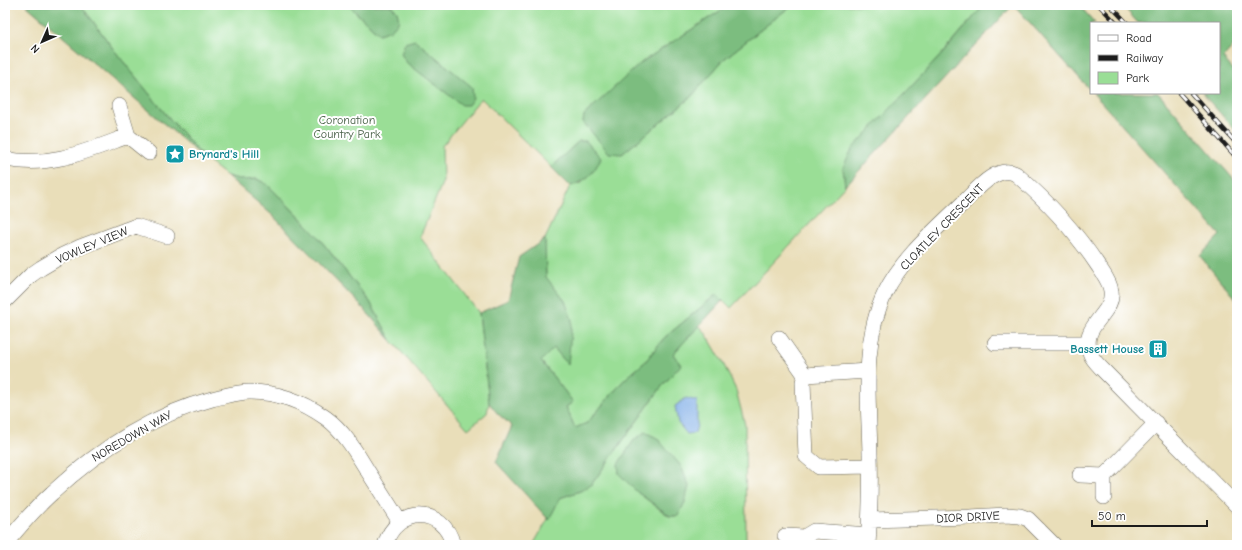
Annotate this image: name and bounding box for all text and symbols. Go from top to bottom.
north arrow [22,22,62,62]
legend [1090,22,1220,94]
text: Road [1126,31,1152,45]
text: N [28,42,42,56]
text: Railway [1126,51,1164,65]
text: Park [1126,71,1149,85]
park label: Coronation Country Park [313,113,381,141]
place icon: Brynard's Hill [164,143,186,165]
place label: Brynard's Hill [189,147,259,161]
street label: CLOATLEY CRESCENT [897,180,987,273]
street label: VOWLEY VIEW [54,223,131,266]
building icon: Bassett House [1147,338,1169,360]
place label: Bassett House [1070,342,1144,356]
street label: NOREDOWN WAY [89,407,175,465]
scale bar [1092,502,1207,528]
street label: DIOR DRIVE [936,508,1000,526]
text: 50 m [1098,509,1126,523]

